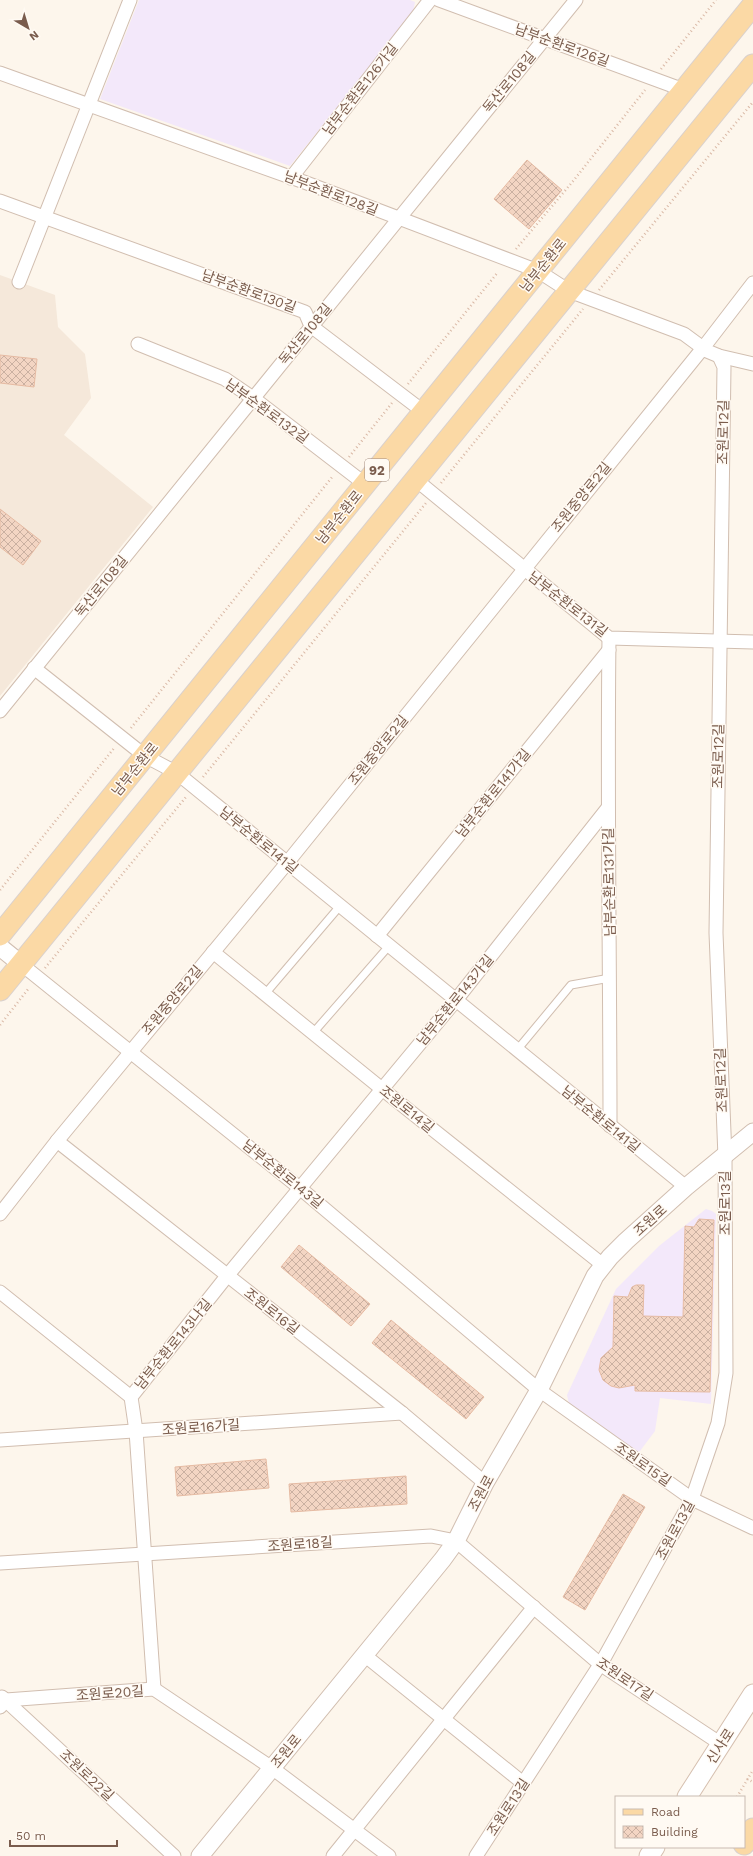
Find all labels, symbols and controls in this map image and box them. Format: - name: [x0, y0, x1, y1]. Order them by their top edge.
- north arrow: [8, 8, 48, 48]
- street label: 남부순환로126길: [513, 20, 611, 70]
- text: N: [27, 28, 41, 43]
- street label: 남부순환로126가길: [319, 40, 401, 138]
- street label: 독산로108길: [479, 48, 539, 116]
- street label: 남부순환로128길: [282, 168, 380, 218]
- street label: 남부순환로: [517, 235, 570, 295]
- street label: 남부순환로130길: [199, 266, 299, 316]
- street label: 독산로108길: [275, 300, 335, 368]
- street label: 남부순환로132길: [222, 375, 312, 447]
- street label: 조원로12길: [714, 399, 732, 465]
- road number: 92: [365, 459, 389, 481]
- street label: 조원중앙로2길: [548, 459, 614, 535]
- street label: 남부순환로: [313, 487, 366, 547]
- street label: 독산로108길: [71, 552, 131, 620]
- street label: 남부순환로131길: [525, 568, 611, 640]
- street label: 조원중앙로2길: [345, 712, 411, 788]
- street label: 조원로12길: [709, 723, 727, 789]
- street label: 남부순환로: [109, 739, 162, 799]
- street label: 남부순환로141가길: [452, 745, 534, 841]
- street label: 남부순환로141길: [216, 803, 302, 877]
- street label: 남부순환로131가길: [600, 827, 618, 937]
- street label: 남부순환로143가길: [413, 951, 497, 1049]
- street label: 조원중앙로2길: [138, 962, 206, 1038]
- street label: 조원로12길: [712, 1047, 730, 1113]
- street label: 조원로14길: [376, 1082, 438, 1136]
- street label: 남부순환로141길: [558, 1082, 644, 1156]
- street label: 남부순환로143길: [239, 1136, 327, 1212]
- street label: 조원로13길: [717, 1170, 733, 1236]
- street label: 조원로: [630, 1201, 670, 1239]
- street label: 조원로16길: [241, 1285, 303, 1337]
- street label: 남부순환로143나길: [131, 1295, 215, 1393]
- street label: 조원로16가길: [161, 1416, 241, 1438]
- street label: 조원로15길: [612, 1439, 674, 1489]
- street label: 조원로: [465, 1472, 497, 1514]
- street label: 조원로13길: [653, 1497, 697, 1563]
- street label: 조원로18길: [267, 1534, 333, 1554]
- street label: 조원로17길: [594, 1654, 656, 1704]
- street label: 조원로20길: [75, 1683, 145, 1703]
- street label: 신사로: [703, 1725, 737, 1767]
- street label: 조원로: [268, 1731, 304, 1771]
- street label: 조원로22길: [57, 1746, 117, 1804]
- street label: 조원로13길: [484, 1775, 532, 1839]
- legend: [615, 1796, 745, 1848]
- text: Road: [651, 1805, 680, 1819]
- scale bar: [10, 1822, 117, 1848]
- text: Building: [651, 1825, 698, 1839]
- text: 50 m: [16, 1829, 46, 1843]

